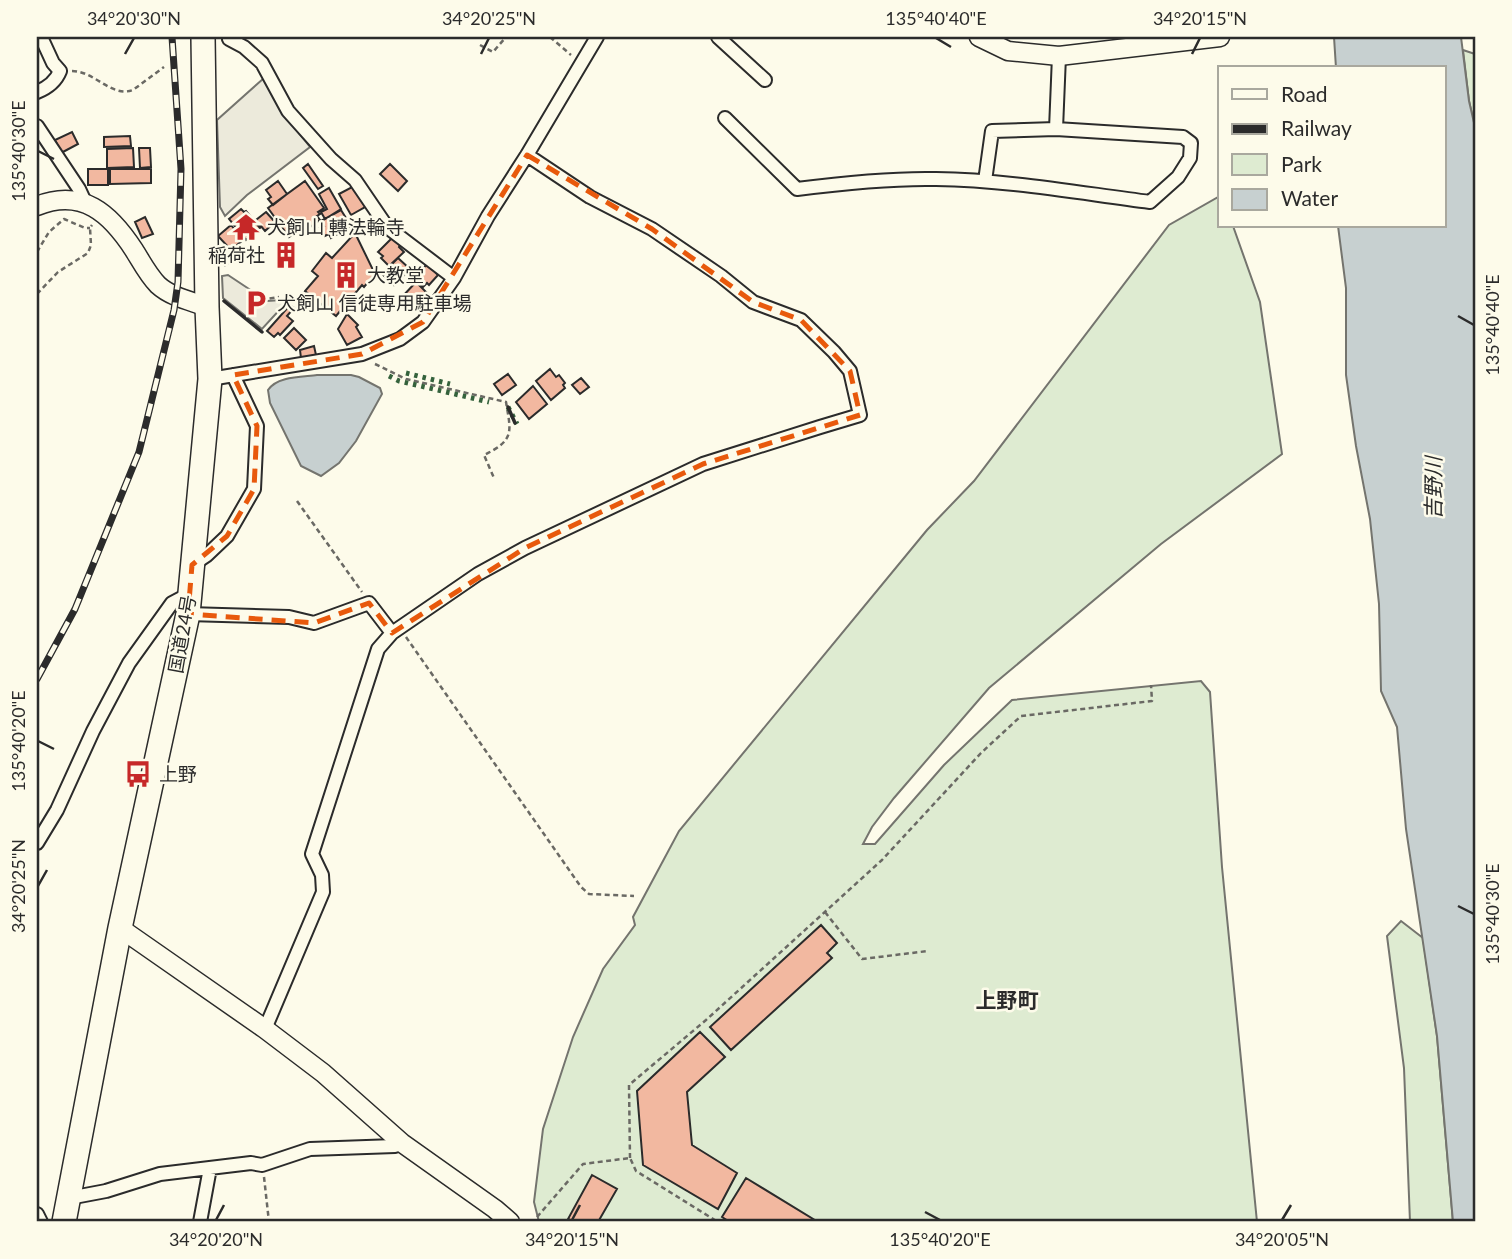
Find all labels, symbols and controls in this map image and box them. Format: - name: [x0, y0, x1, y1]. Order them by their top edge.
- text: 34°20'30"N: [87, 7, 181, 29]
- text: 34°20'25"N: [442, 7, 536, 29]
- text: 135°40'40"E: [885, 7, 987, 29]
- text: 34°20'15"N: [1153, 7, 1247, 29]
- legend: [1218, 66, 1446, 228]
- text: Road: [1281, 81, 1328, 106]
- text: 135°40'30"E: [7, 100, 29, 202]
- text: Railway: [1281, 115, 1352, 140]
- text: Park: [1281, 151, 1322, 176]
- text: Water: [1281, 185, 1338, 210]
- temple icon: 犬飼山 轉法輪寺: [231, 212, 261, 242]
- place label: 犬飼山 轉法輪寺: [267, 215, 405, 238]
- building icon: 稲荷社: [271, 240, 301, 270]
- place label: 稲荷社: [208, 243, 265, 266]
- building icon: 大教堂: [331, 260, 361, 290]
- place label: 大教堂: [367, 263, 424, 286]
- text: 135°40'40"E: [1481, 274, 1503, 376]
- parking icon: 犬飼山 信徒専用駐車場: [241, 288, 271, 318]
- place label: 犬飼山 信徒専用駐車場: [277, 291, 472, 314]
- water label: 吉野川: [1420, 455, 1445, 520]
- street label: 国道24号: [163, 593, 200, 675]
- text: 135°40'20"E: [7, 690, 29, 792]
- bus stop icon: 上野: [123, 759, 153, 789]
- place label: 上野: [159, 762, 197, 785]
- text: 34°20'25"N: [7, 839, 29, 933]
- text: 135°40'30"E: [1481, 863, 1503, 965]
- district label: 上野町: [976, 987, 1039, 1012]
- text: 34°20'20"N: [169, 1228, 263, 1250]
- text: 34°20'15"N: [525, 1228, 619, 1250]
- text: 135°40'20"E: [889, 1228, 991, 1250]
- text: 34°20'05"N: [1235, 1228, 1329, 1250]

